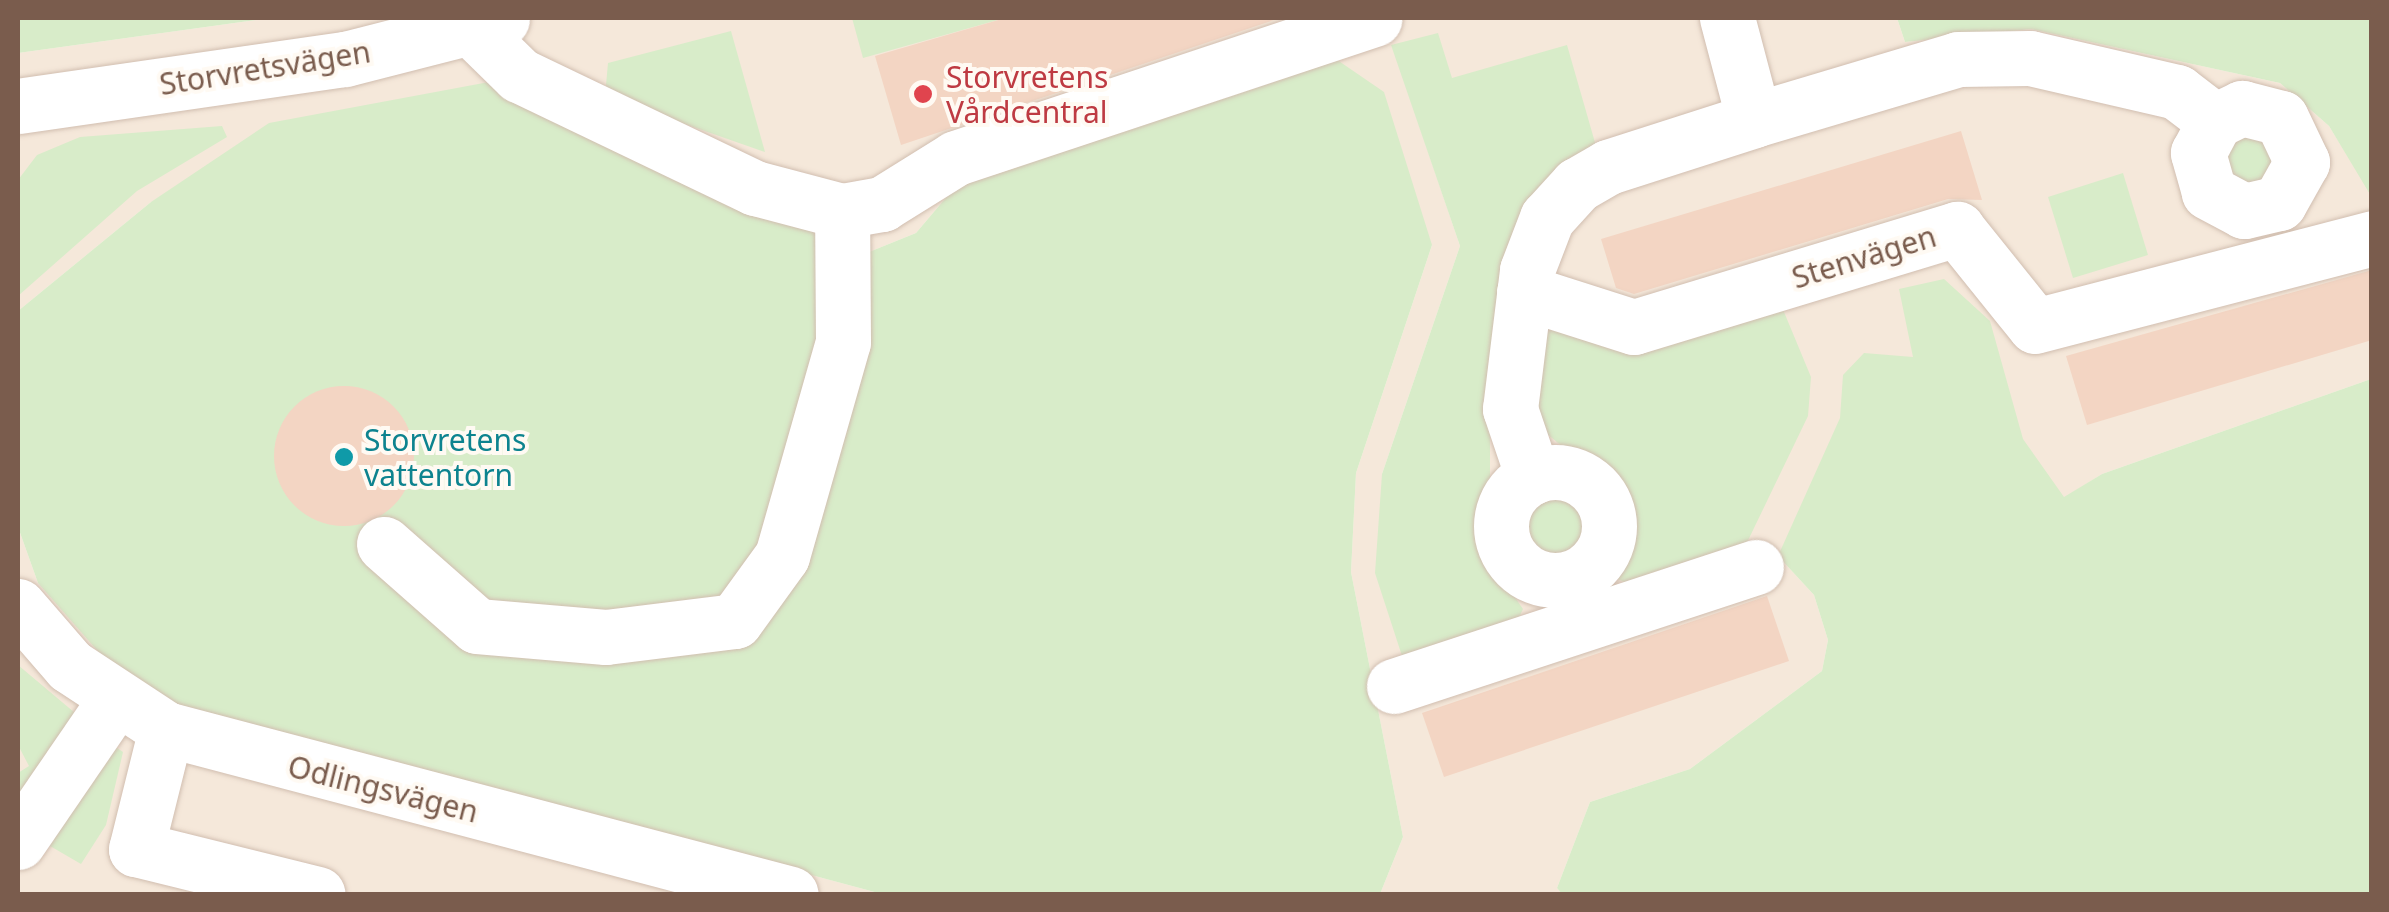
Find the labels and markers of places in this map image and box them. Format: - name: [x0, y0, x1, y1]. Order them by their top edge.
- place label: Storvretens Vårdcentral: [946, 59, 1108, 130]
- marker: Storvretens Vårdcentral: [910, 81, 936, 107]
- place label: Storvretens vattentorn: [364, 422, 526, 492]
- marker: Storvretens vattentorn: [333, 446, 355, 468]

